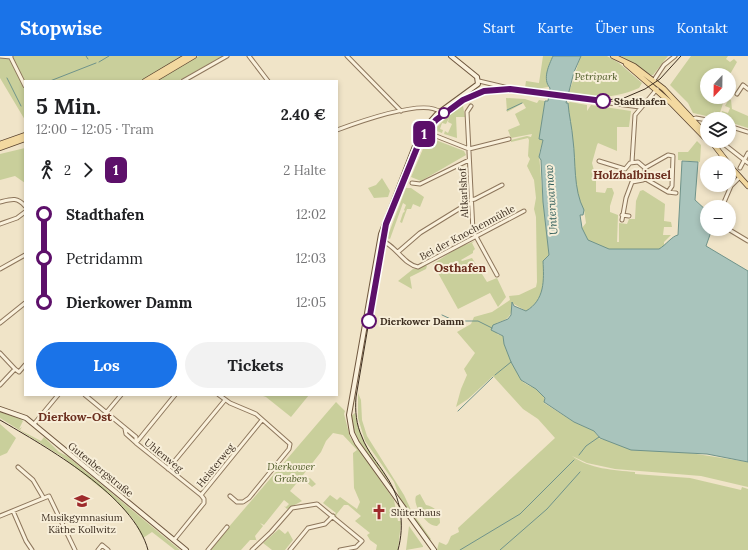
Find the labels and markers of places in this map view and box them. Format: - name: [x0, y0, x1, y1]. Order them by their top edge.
- marker: Stadthafen: [595, 93, 611, 109]
- place label: Stadthafen: [614, 95, 667, 108]
- unlabelled marker: [438, 107, 450, 119]
- marker: Dierkower Damm: [361, 313, 377, 329]
- place label: Dierkower Damm: [380, 315, 465, 328]
- school or university icon: Musikgymnasium Käthe Kollwitz: [73, 492, 91, 510]
- church icon: Slüterhaus: [370, 503, 388, 521]
- place label: Slüterhaus: [391, 506, 441, 519]
- place label: Musikgymnasium Käthe Kollwitz: [41, 511, 123, 536]

